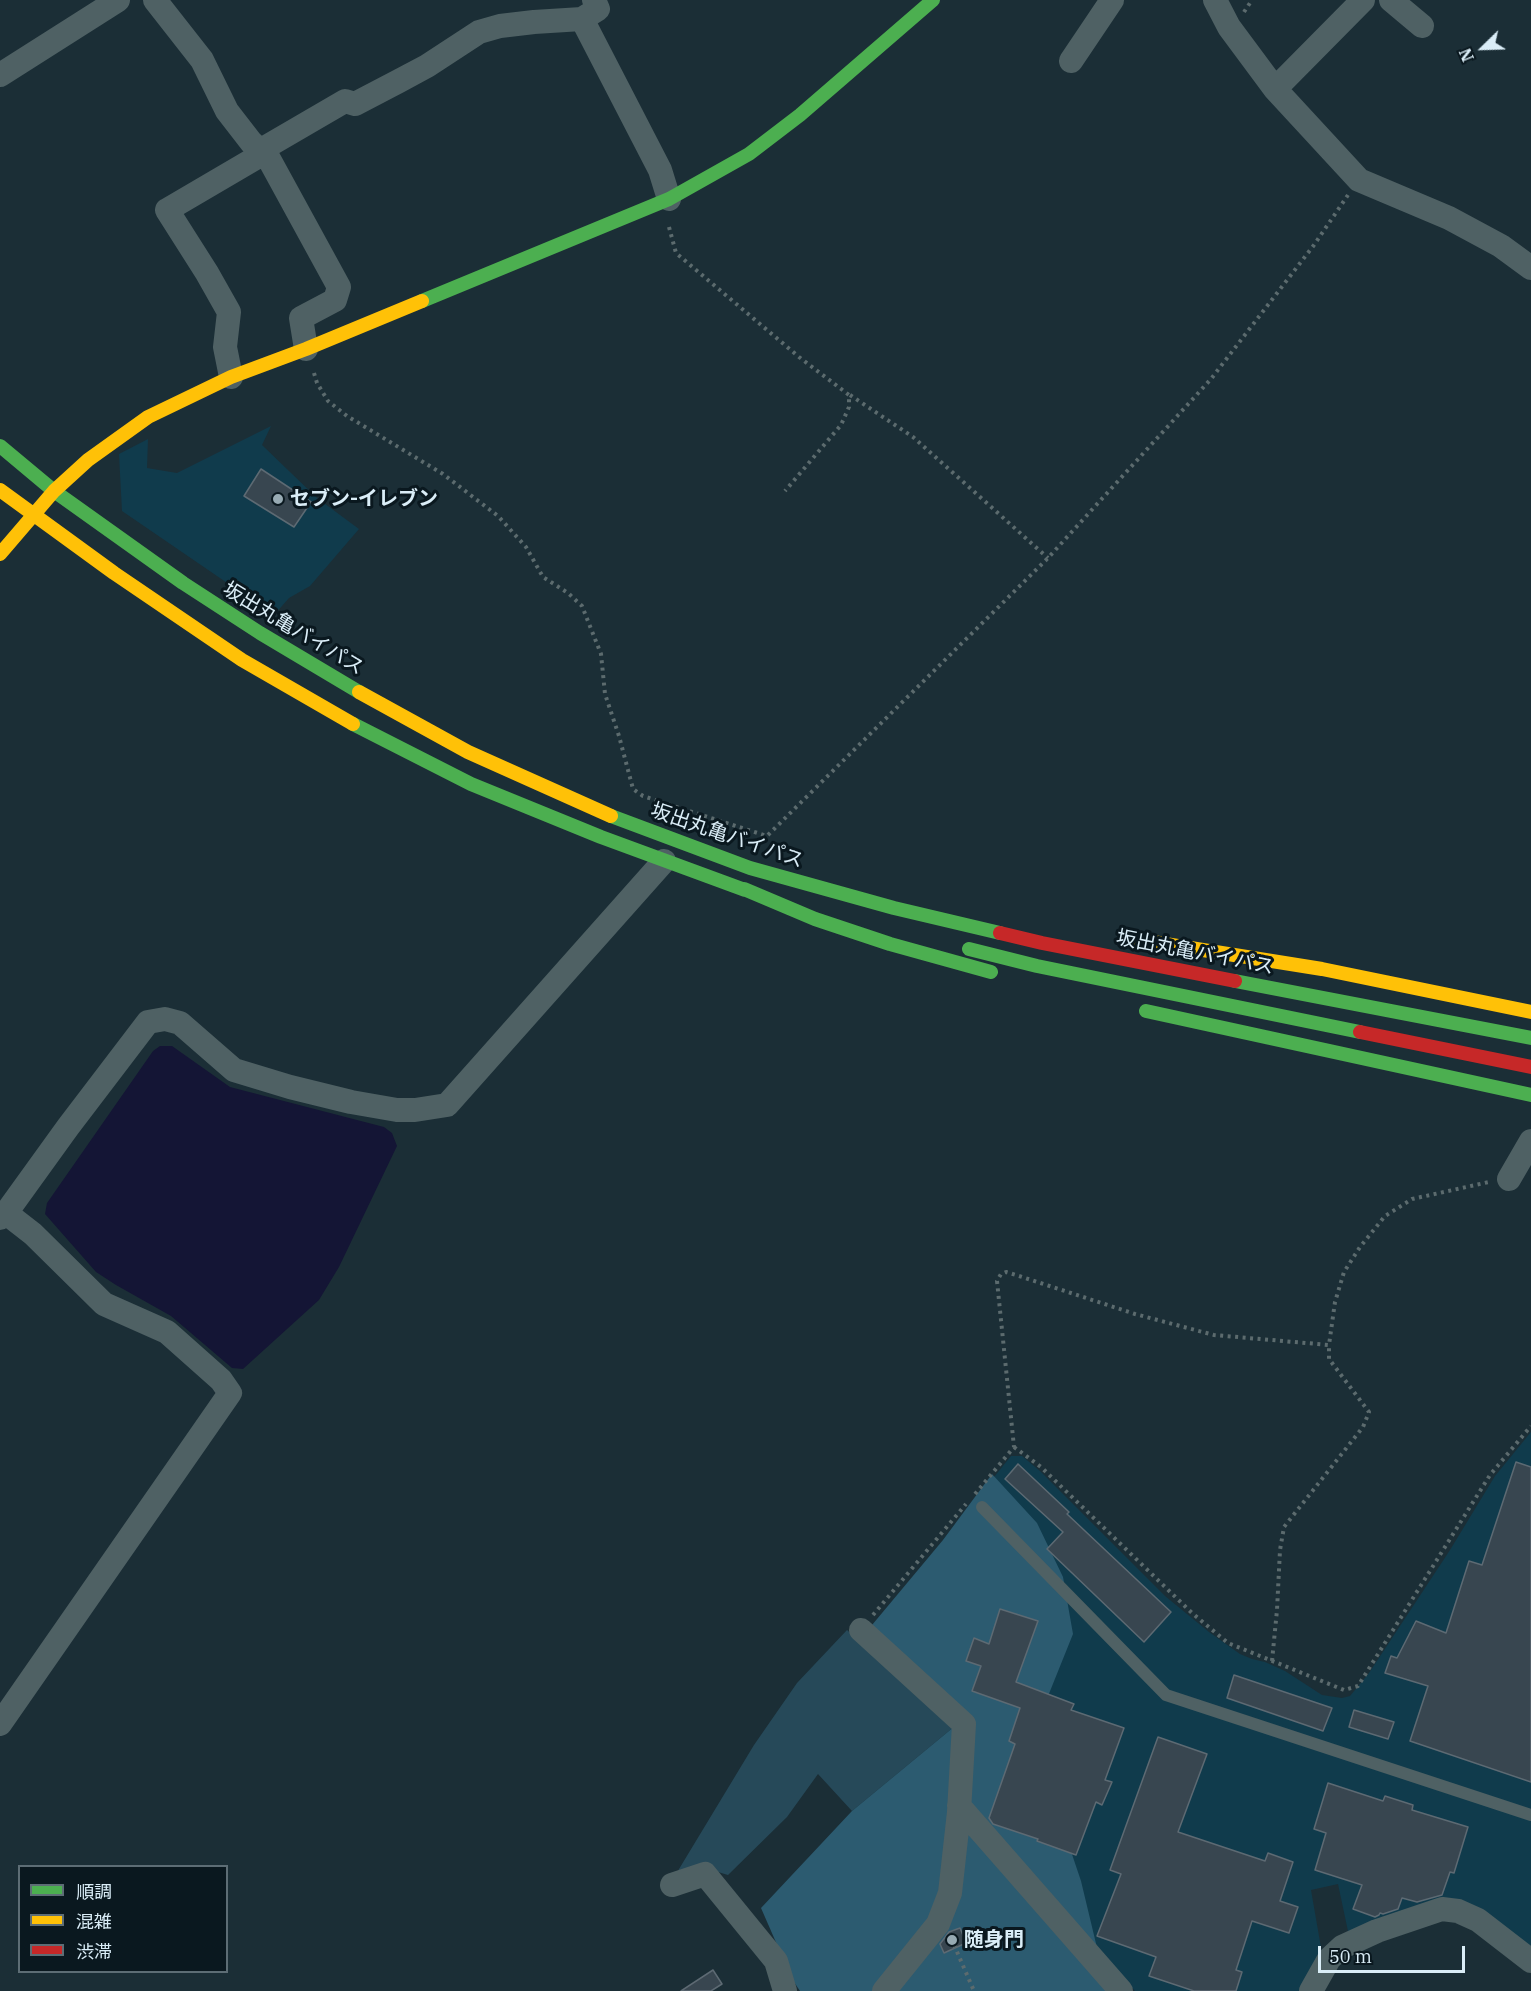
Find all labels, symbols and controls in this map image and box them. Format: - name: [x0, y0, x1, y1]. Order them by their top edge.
- north arrow: [1453, 18, 1513, 78]
- text: N: [1455, 45, 1478, 65]
- place label: セブン-イレブン: [290, 487, 438, 511]
- marker: セブン-イレブン: [271, 492, 285, 506]
- street label: 坂出丸亀バイパス: [218, 578, 368, 680]
- street label: 坂出丸亀バイパス: [647, 799, 807, 873]
- street label: 坂出丸亀バイパス: [1114, 926, 1276, 980]
- legend: [18, 1865, 228, 1973]
- text: 順調: [76, 1880, 112, 1903]
- text: 混雑: [76, 1910, 112, 1933]
- place label: 随身門: [964, 1928, 1024, 1952]
- marker: 随身門: [945, 1933, 959, 1947]
- scale bar: [1321, 1934, 1468, 1972]
- text: 渋滞: [76, 1940, 112, 1963]
- text: 50 m: [1329, 1945, 1372, 1968]

